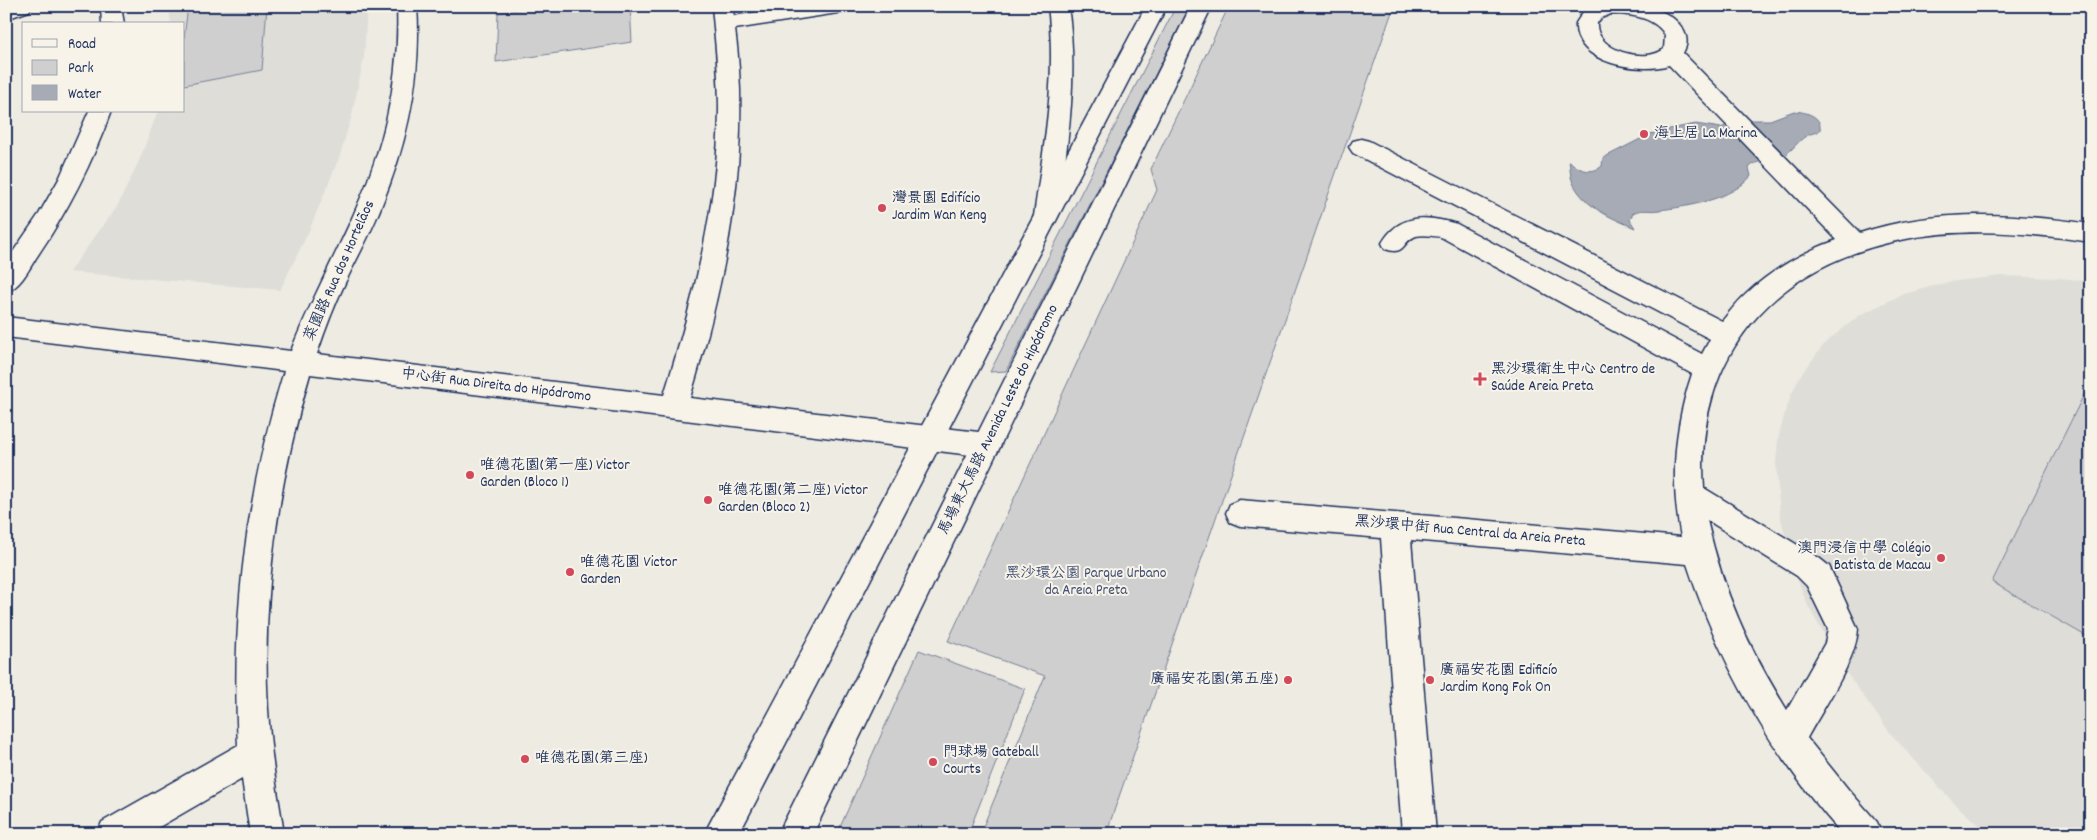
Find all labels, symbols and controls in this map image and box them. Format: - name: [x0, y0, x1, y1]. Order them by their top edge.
- legend: [22, 22, 185, 112]
- text: Road: [68, 34, 96, 56]
- text: Park: [68, 58, 94, 80]
- text: Water: [68, 84, 102, 106]
- place label: 海上居 La Marina: [1654, 123, 1758, 145]
- marker: 海上居 La Marina: [1638, 128, 1650, 140]
- place label: 灣景園 Edifício Jardim Wan Keng: [892, 188, 987, 227]
- street label: 菜園路 Rua dos Hortelãos: [299, 197, 381, 345]
- marker: 灣景園 Edifício Jardim Wan Keng: [876, 202, 888, 214]
- street label: 馬場東大馬路 Avenida Leste do Hipódromo: [934, 301, 1065, 539]
- place label: 黑沙環衛生中心 Centro de Saúde Areia Preta: [1491, 359, 1656, 398]
- street label: 中心街 Rua Direita do Hipódromo: [400, 363, 593, 409]
- marker: 黑沙環衛生中心 Centro de Saúde Areia Preta: [1473, 372, 1487, 386]
- place label: 唯德花園(第一座) Victor Garden (Bloco 1): [480, 455, 630, 494]
- marker: 唯德花園(第一座) Victor Garden (Bloco 1): [464, 469, 476, 481]
- place label: 唯德花園(第二座) Victor Garden (Bloco 2): [718, 480, 868, 519]
- marker: 唯德花園(第二座) Victor Garden (Bloco 2): [702, 494, 714, 506]
- street label: 黑沙環中街 Rua Central da Areia Preta: [1354, 511, 1587, 553]
- place label: 澳門浸信中學 Colégio Batista de Macau: [1797, 538, 1931, 577]
- place label: 唯德花園 Victor Garden: [580, 552, 678, 591]
- marker: 澳門浸信中學 Colégio Batista de Macau: [1935, 552, 1947, 564]
- park label: 黑沙環公園 Parque Urbano da Areia Preta: [1006, 563, 1167, 602]
- marker: 唯德花園 Victor Garden: [564, 566, 576, 578]
- place label: 廣福安花園 Edificío Jardim Kong Fok On: [1440, 660, 1558, 699]
- place label: 廣福安花園(第五座): [1150, 669, 1278, 691]
- marker: 廣福安花園(第五座): [1282, 674, 1294, 686]
- marker: 廣福安花園 Edificío Jardim Kong Fok On: [1424, 674, 1436, 686]
- place label: 門球場 Gateball Courts: [943, 742, 1039, 781]
- place label: 唯德花園(第三座): [535, 748, 648, 770]
- marker: 唯德花園(第三座): [519, 753, 531, 765]
- marker: 門球場 Gateball Courts: [927, 756, 939, 768]

